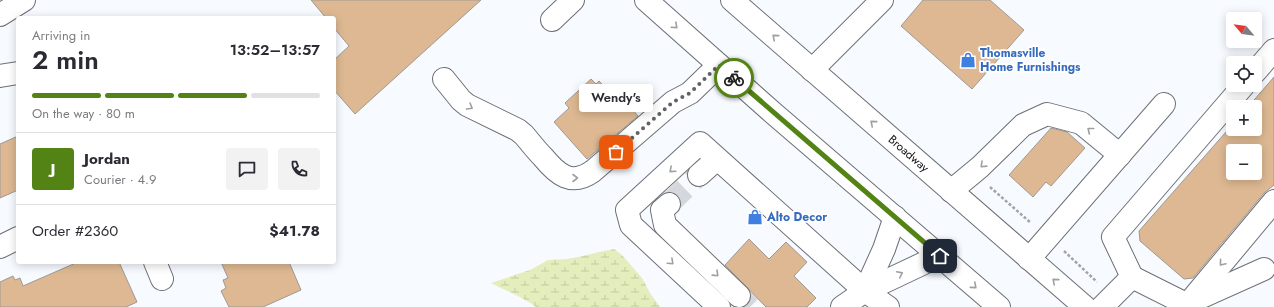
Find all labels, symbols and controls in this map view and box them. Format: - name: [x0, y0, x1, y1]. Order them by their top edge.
- north arrow: [1226, 12, 1262, 48]
- map controls: [1226, 12, 1262, 180]
- one-way arrow: [671, 21, 678, 28]
- text: Arriving in: [32, 26, 90, 45]
- one-way arrow: [772, 35, 780, 42]
- text: 13:52–13:57: [230, 39, 320, 61]
- text: 2 min: [32, 41, 99, 79]
- place label: Thomasville Home Furnishings: [980, 44, 1081, 76]
- shop icon: Thomasville Home Furnishings: [959, 51, 977, 69]
- button: locate: [1226, 56, 1262, 92]
- courier: [714, 58, 754, 98]
- icon: bike: [723, 67, 745, 89]
- callout: Wendy's: [579, 84, 653, 112]
- text: Wendy's: [591, 88, 641, 107]
- button: +: [1226, 100, 1262, 136]
- one-way arrow: [466, 102, 474, 109]
- text: On the way · 80 m: [32, 104, 135, 123]
- one-way arrow: [870, 120, 878, 127]
- one-way arrow: [1087, 127, 1095, 134]
- street label: Broadway: [884, 131, 934, 177]
- pin: [599, 135, 633, 169]
- icon: bag: [605, 141, 627, 163]
- button: −: [1226, 144, 1262, 180]
- text: Jordan: [84, 148, 130, 170]
- button: chat: [226, 148, 268, 190]
- button: phone: [278, 148, 320, 190]
- text: J: [51, 158, 55, 180]
- one-way arrow: [980, 160, 988, 168]
- one-way arrow: [669, 165, 676, 172]
- text: Courier · 4.9: [84, 170, 157, 189]
- one-way arrow: [572, 174, 578, 182]
- shop icon: Alto Decor: [746, 208, 764, 226]
- place label: Alto Decor: [766, 208, 827, 226]
- text: Order #2360: [32, 220, 118, 242]
- text: $41.78: [269, 220, 320, 242]
- pin: [923, 239, 957, 273]
- icon: home: [929, 245, 951, 267]
- one-way arrow: [666, 258, 674, 265]
- one-way arrow: [1219, 259, 1226, 266]
- one-way arrow: [711, 269, 719, 277]
- one-way arrow: [896, 271, 903, 279]
- one-way arrow: [1053, 279, 1060, 286]
- one-way arrow: [969, 281, 977, 289]

